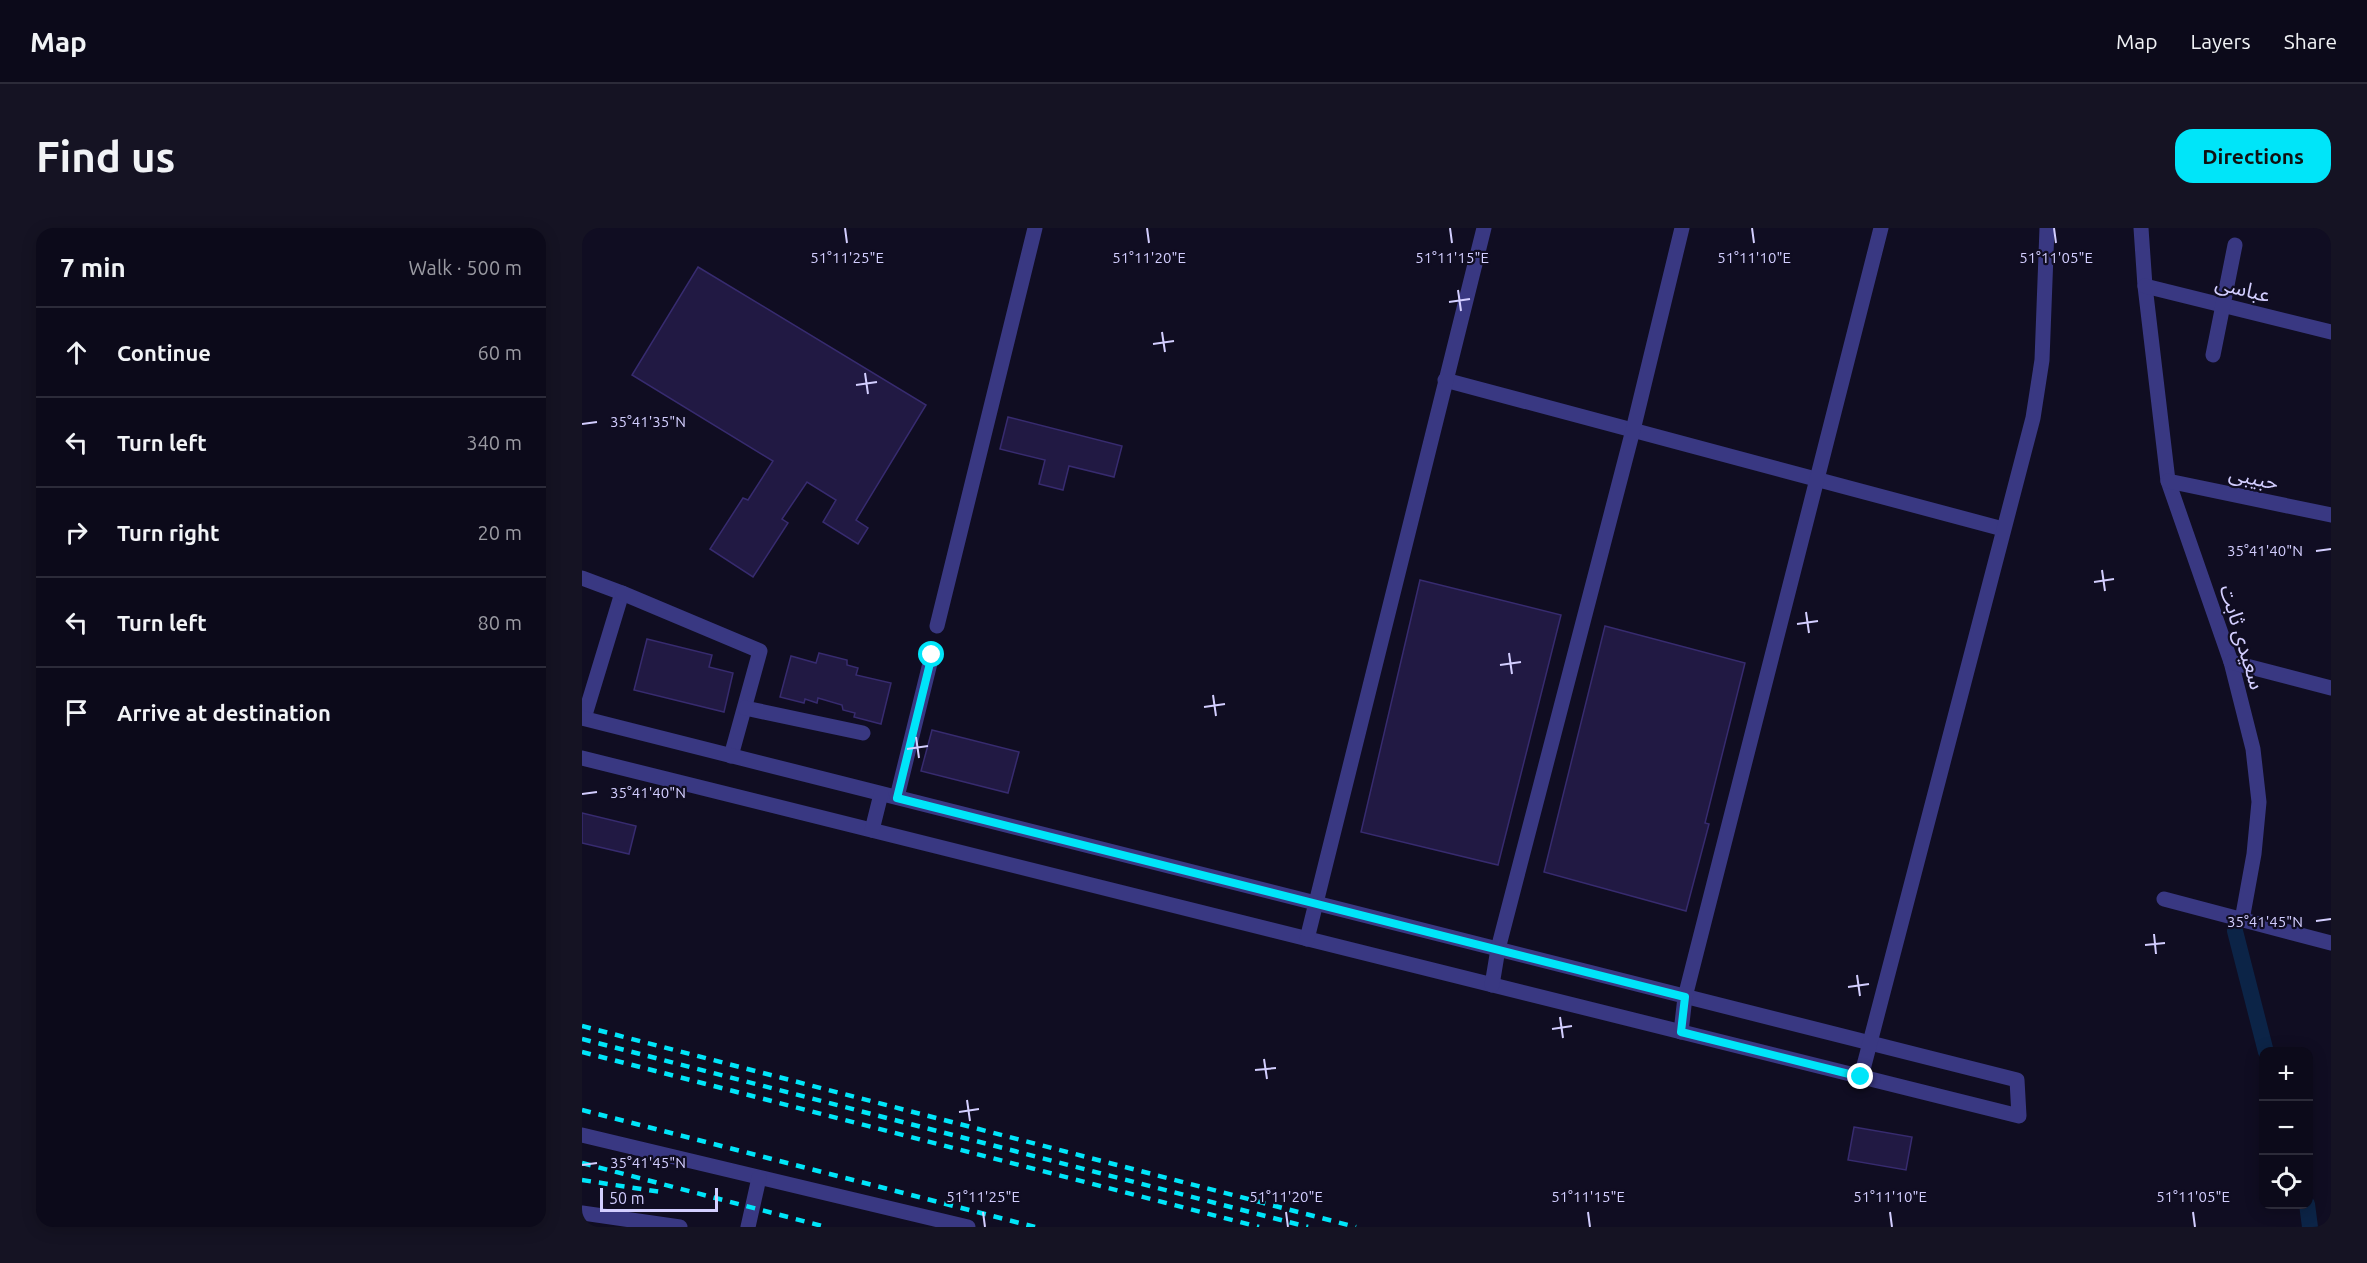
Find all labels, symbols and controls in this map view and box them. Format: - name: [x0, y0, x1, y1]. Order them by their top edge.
- text: Map: [30, 26, 87, 57]
- text: Map: [2116, 29, 2157, 53]
- text: Layers: [2190, 29, 2251, 53]
- text: Share: [2284, 29, 2337, 53]
- button: Directions: [2175, 129, 2331, 183]
- text: Find us: [36, 133, 175, 180]
- text: 51°11'25"E: [810, 249, 884, 266]
- text: 51°11'20"E: [1112, 249, 1186, 266]
- text: 51°11'15"E: [1415, 249, 1489, 266]
- text: 51°11'10"E: [1717, 249, 1791, 266]
- text: 51°11'05"E: [2019, 249, 2093, 266]
- text: 7 min: [60, 253, 126, 282]
- text: Walk · 500 m: [409, 256, 522, 279]
- street label: عباسی: [2213, 270, 2273, 307]
- icon: ahead: [60, 336, 93, 369]
- text: Continue: [117, 340, 211, 365]
- text: 60 m: [478, 341, 522, 364]
- text: 35°41'35"N: [610, 413, 686, 430]
- icon: left: [60, 426, 93, 459]
- text: Turn left: [117, 430, 207, 455]
- text: 340 m: [466, 431, 522, 454]
- street label: حبیبی: [2227, 460, 2281, 495]
- icon: right: [60, 516, 93, 549]
- text: Turn right: [117, 520, 219, 545]
- text: 20 m: [478, 521, 522, 544]
- text: 35°41'40"N: [2227, 542, 2303, 559]
- street label: سعیدی ثابت: [2215, 582, 2270, 693]
- icon: left: [60, 606, 93, 639]
- text: Turn left: [117, 610, 207, 635]
- text: 80 m: [478, 611, 522, 634]
- route start: [918, 641, 944, 667]
- icon: arrive: [60, 696, 93, 729]
- text: Arrive at destination: [117, 700, 331, 725]
- text: 35°41'40"N: [610, 784, 686, 801]
- text: 35°41'45"N: [2227, 913, 2303, 930]
- map controls: [2259, 1047, 2313, 1209]
- button: +: [2259, 1047, 2313, 1101]
- route end: [1847, 1063, 1873, 1089]
- button: −: [2259, 1101, 2313, 1155]
- text: 35°41'45"N: [610, 1154, 686, 1171]
- button: locate: [2259, 1155, 2313, 1209]
- scale bar: [600, 1185, 718, 1212]
- text: 51°11'25"E: [946, 1188, 1020, 1205]
- text: 51°11'20"E: [1249, 1188, 1323, 1205]
- text: 51°11'15"E: [1551, 1188, 1625, 1205]
- text: 51°11'10"E: [1853, 1188, 1927, 1205]
- text: 51°11'05"E: [2156, 1188, 2230, 1205]
- text: 50 m: [609, 1189, 645, 1207]

